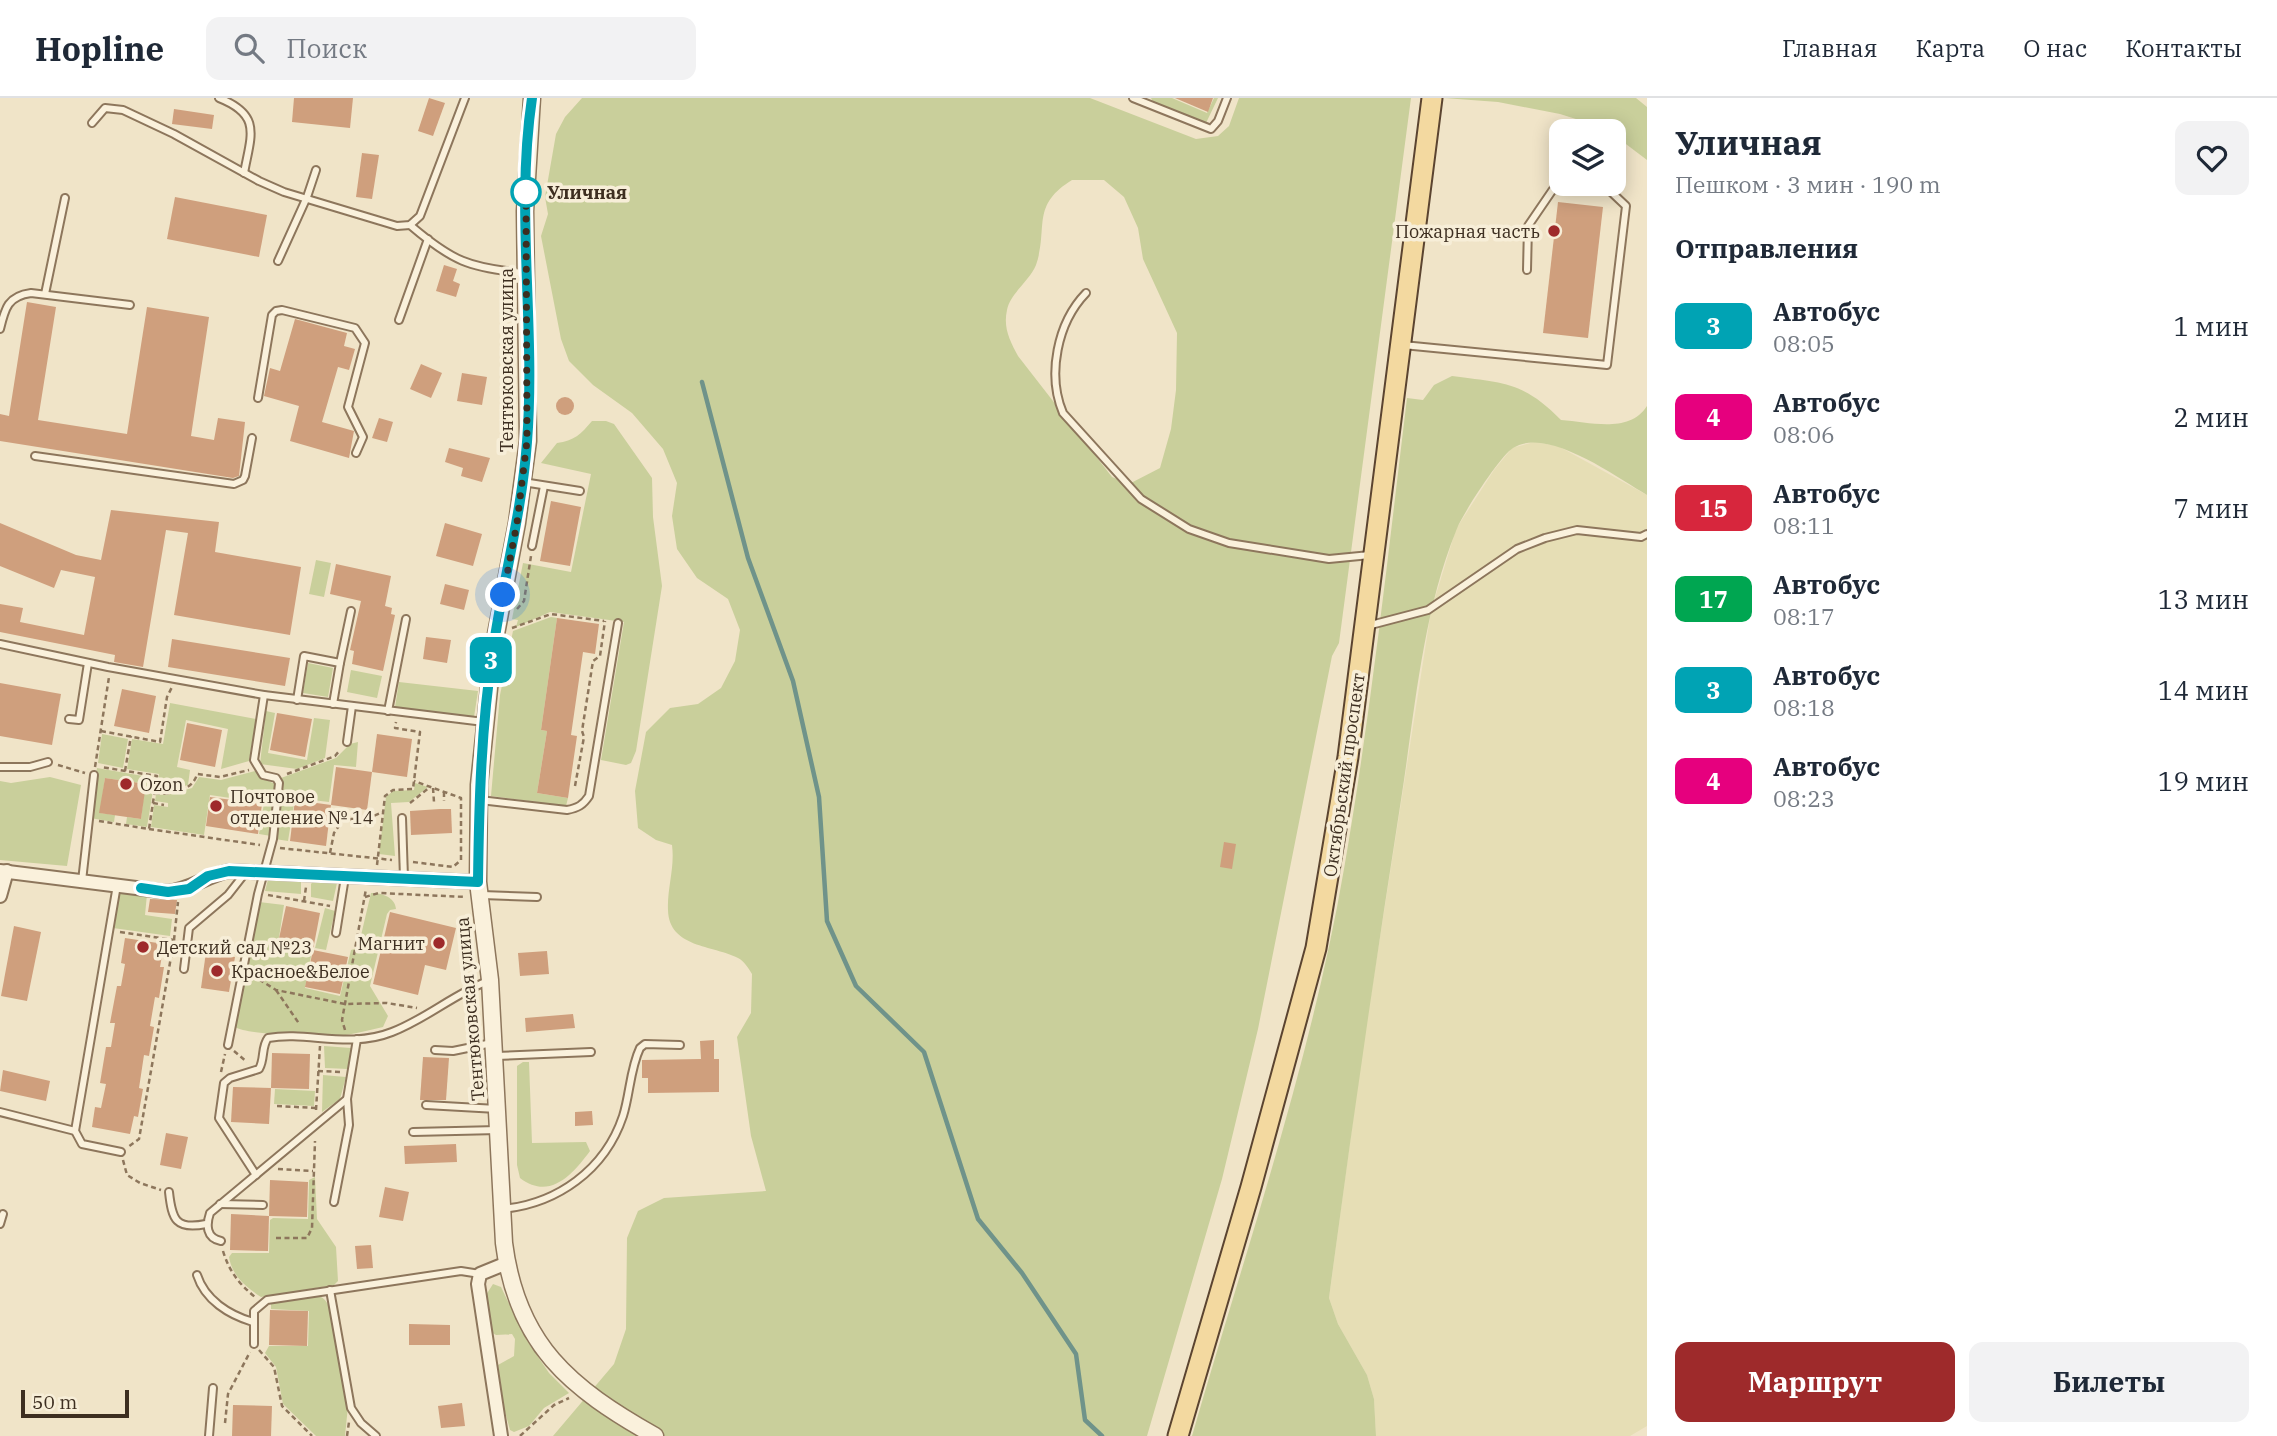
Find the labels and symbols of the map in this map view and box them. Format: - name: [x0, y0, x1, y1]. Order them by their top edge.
- marker: Уличная: [511, 177, 541, 207]
- place label: Уличная: [547, 181, 627, 204]
- place label: Пожарная часть: [1395, 220, 1540, 243]
- marker: Пожарная часть: [1546, 223, 1562, 239]
- street label: Тентюковская улица: [495, 268, 518, 452]
- your location: [485, 577, 520, 612]
- line badge: 3: [468, 637, 514, 683]
- street label: Октябрьский проспект: [1318, 671, 1370, 879]
- place label: Ozon: [140, 773, 184, 796]
- marker: Ozon: [118, 776, 134, 792]
- place label: Почтовое отделение № 14: [230, 785, 374, 829]
- marker: Почтовое отделение № 14: [208, 798, 224, 814]
- street label: Тентюковская улица: [450, 916, 489, 1102]
- place label: Магнит: [358, 932, 425, 955]
- marker: Магнит: [431, 935, 447, 951]
- place label: Детский сад №23: [157, 936, 312, 959]
- marker: Детский сад №23: [135, 939, 151, 955]
- place label: Красное&Белое: [231, 960, 370, 983]
- marker: Красное&Белое: [209, 963, 225, 979]
- scale bar: [21, 1387, 130, 1419]

